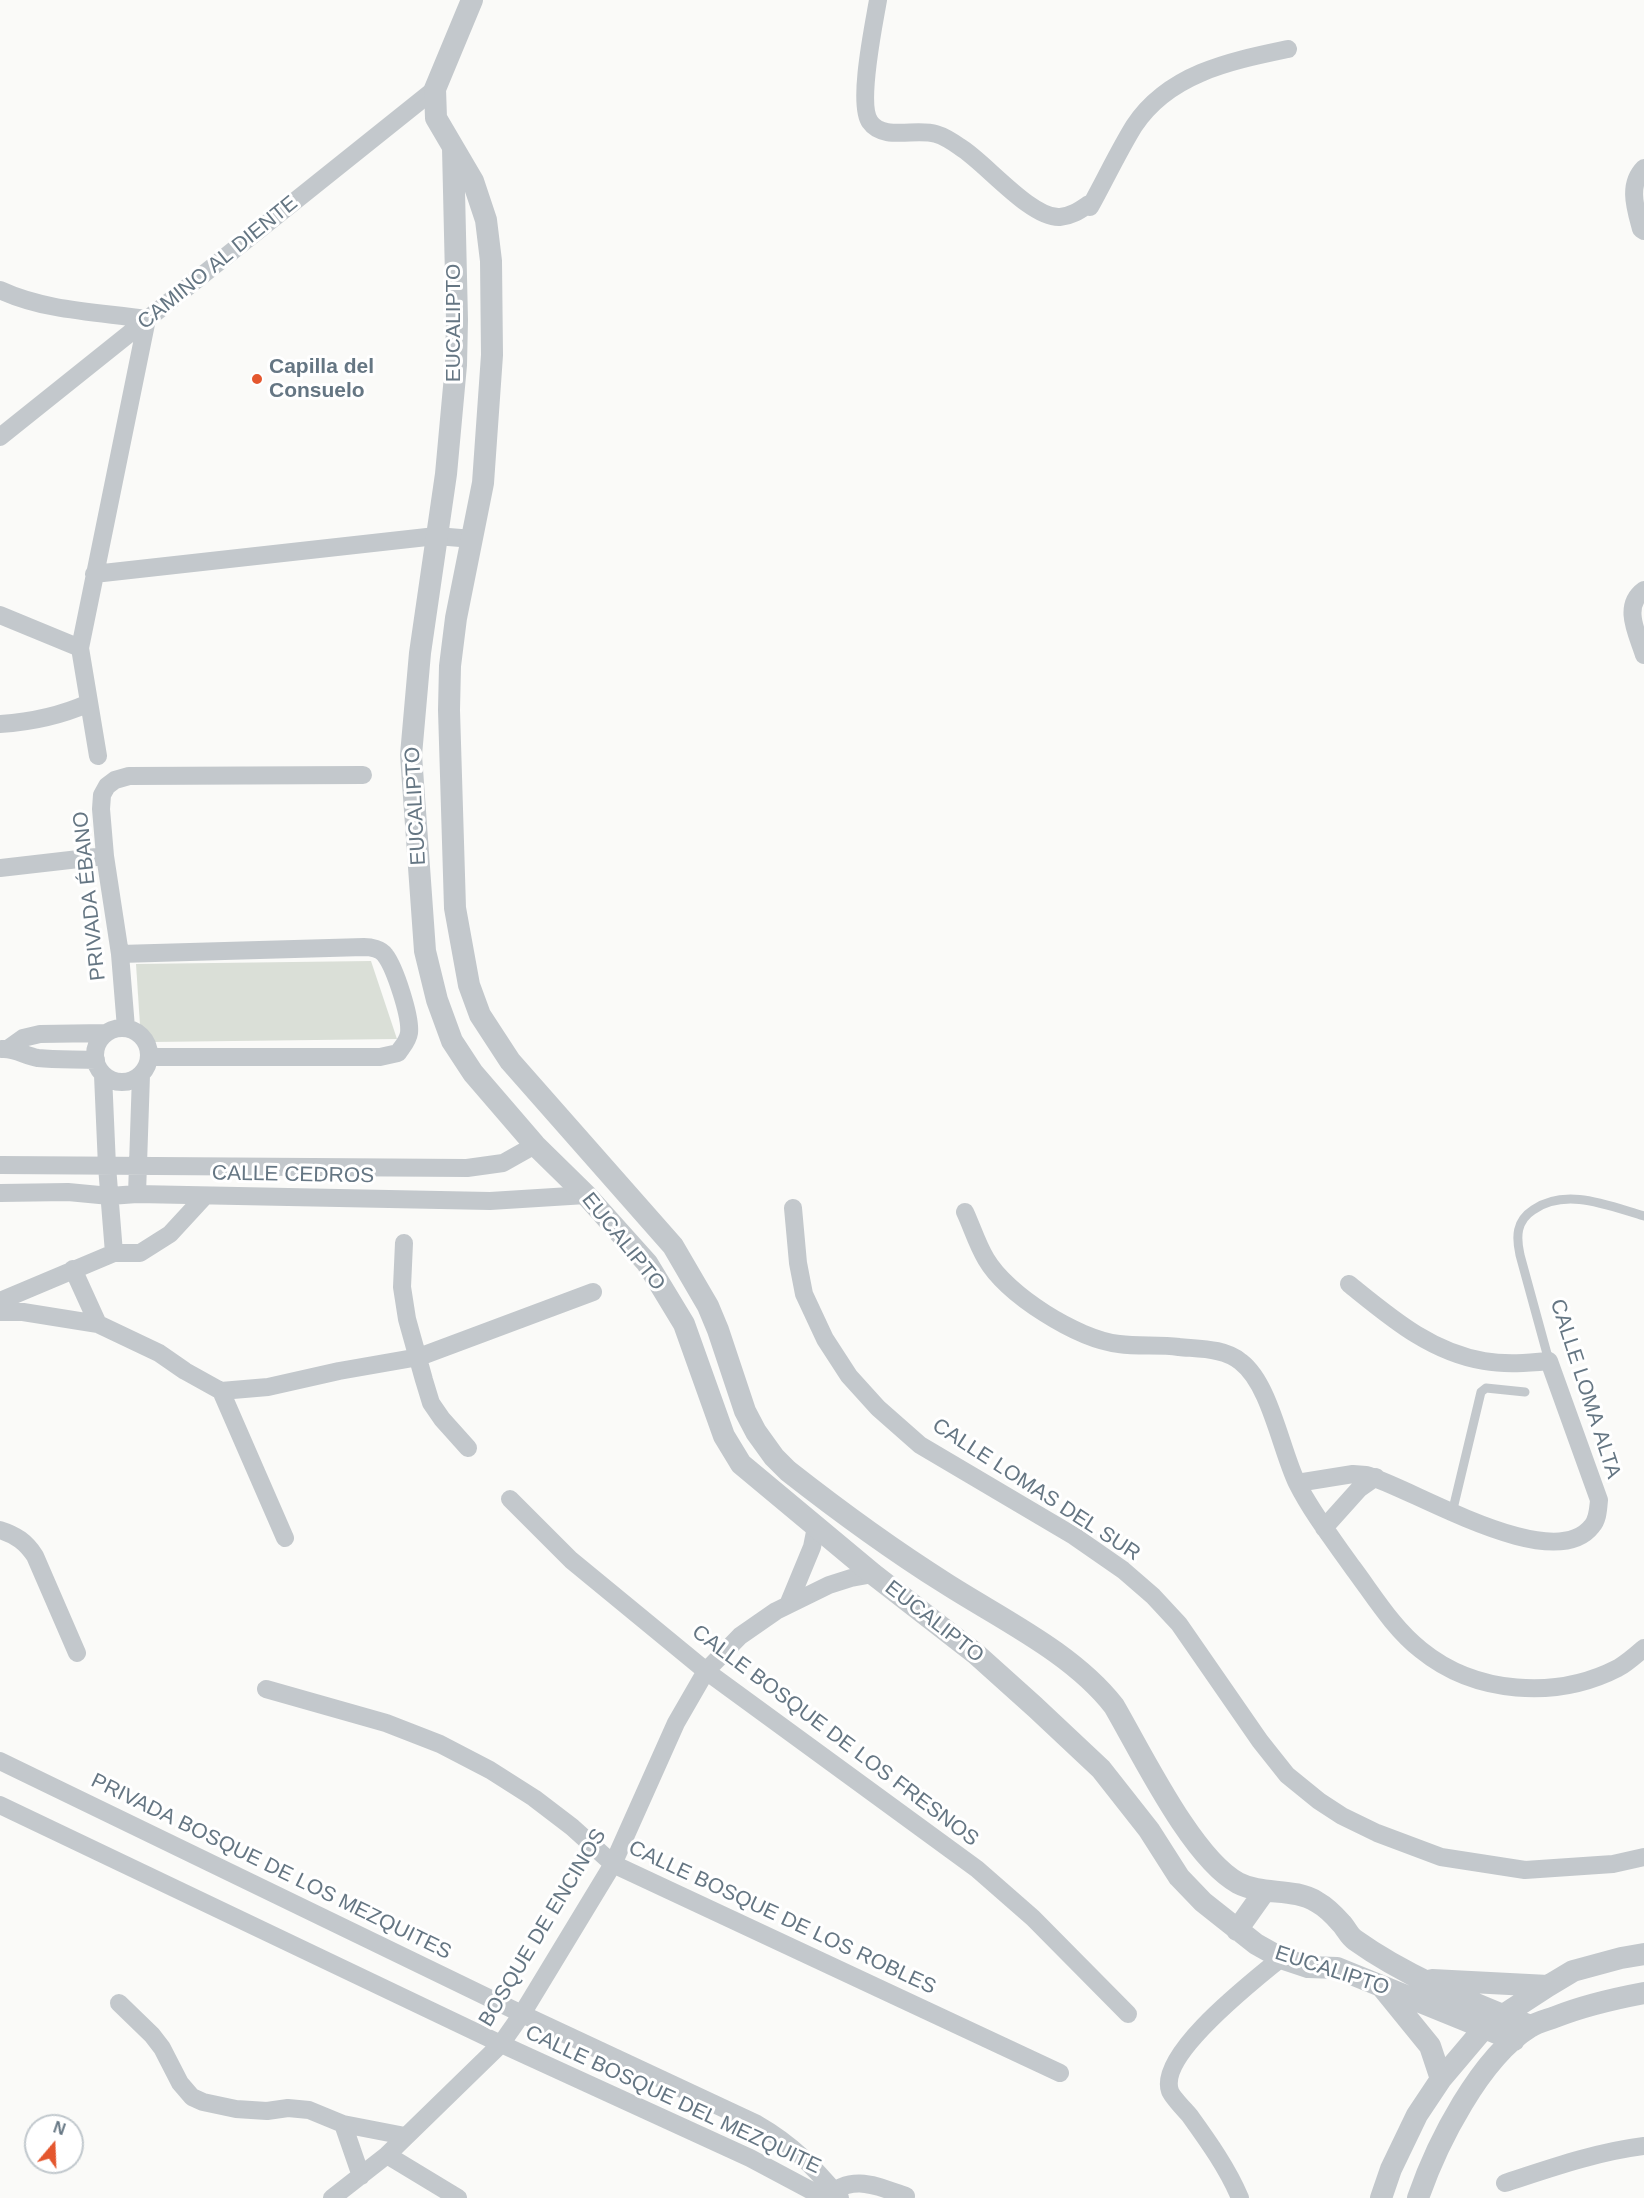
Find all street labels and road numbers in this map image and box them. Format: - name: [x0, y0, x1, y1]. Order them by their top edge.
- street label: CAMINO AL DIENTE: [133, 191, 303, 335]
- street label: EUCALIPTO: [441, 264, 467, 382]
- street label: EUCALIPTO: [400, 746, 432, 866]
- street label: PRIVADA ÉBANO: [69, 810, 111, 982]
- street label: CALLE CEDROS: [212, 1161, 374, 1189]
- street label: EUCALIPTO: [576, 1188, 670, 1296]
- street label: CALLE LOMA ALTA: [1544, 1296, 1626, 1482]
- street label: CALLE LOMAS DEL SUR: [927, 1413, 1145, 1567]
- street label: EUCALIPTO: [879, 1576, 989, 1668]
- street label: CALLE BOSQUE DE LOS FRESNOS: [687, 1620, 983, 1852]
- street label: PRIVADA BOSQUE DE LOS MEZQUITES: [87, 1769, 455, 1965]
- street label: BOSQUE DE ENCINOS: [474, 1824, 612, 2032]
- street label: CALLE BOSQUE DE LOS ROBLES: [624, 1836, 940, 2000]
- street label: EUCALIPTO: [1272, 1941, 1392, 2001]
- street label: CALLE BOSQUE DEL MEZQUITE: [521, 2020, 825, 2180]

